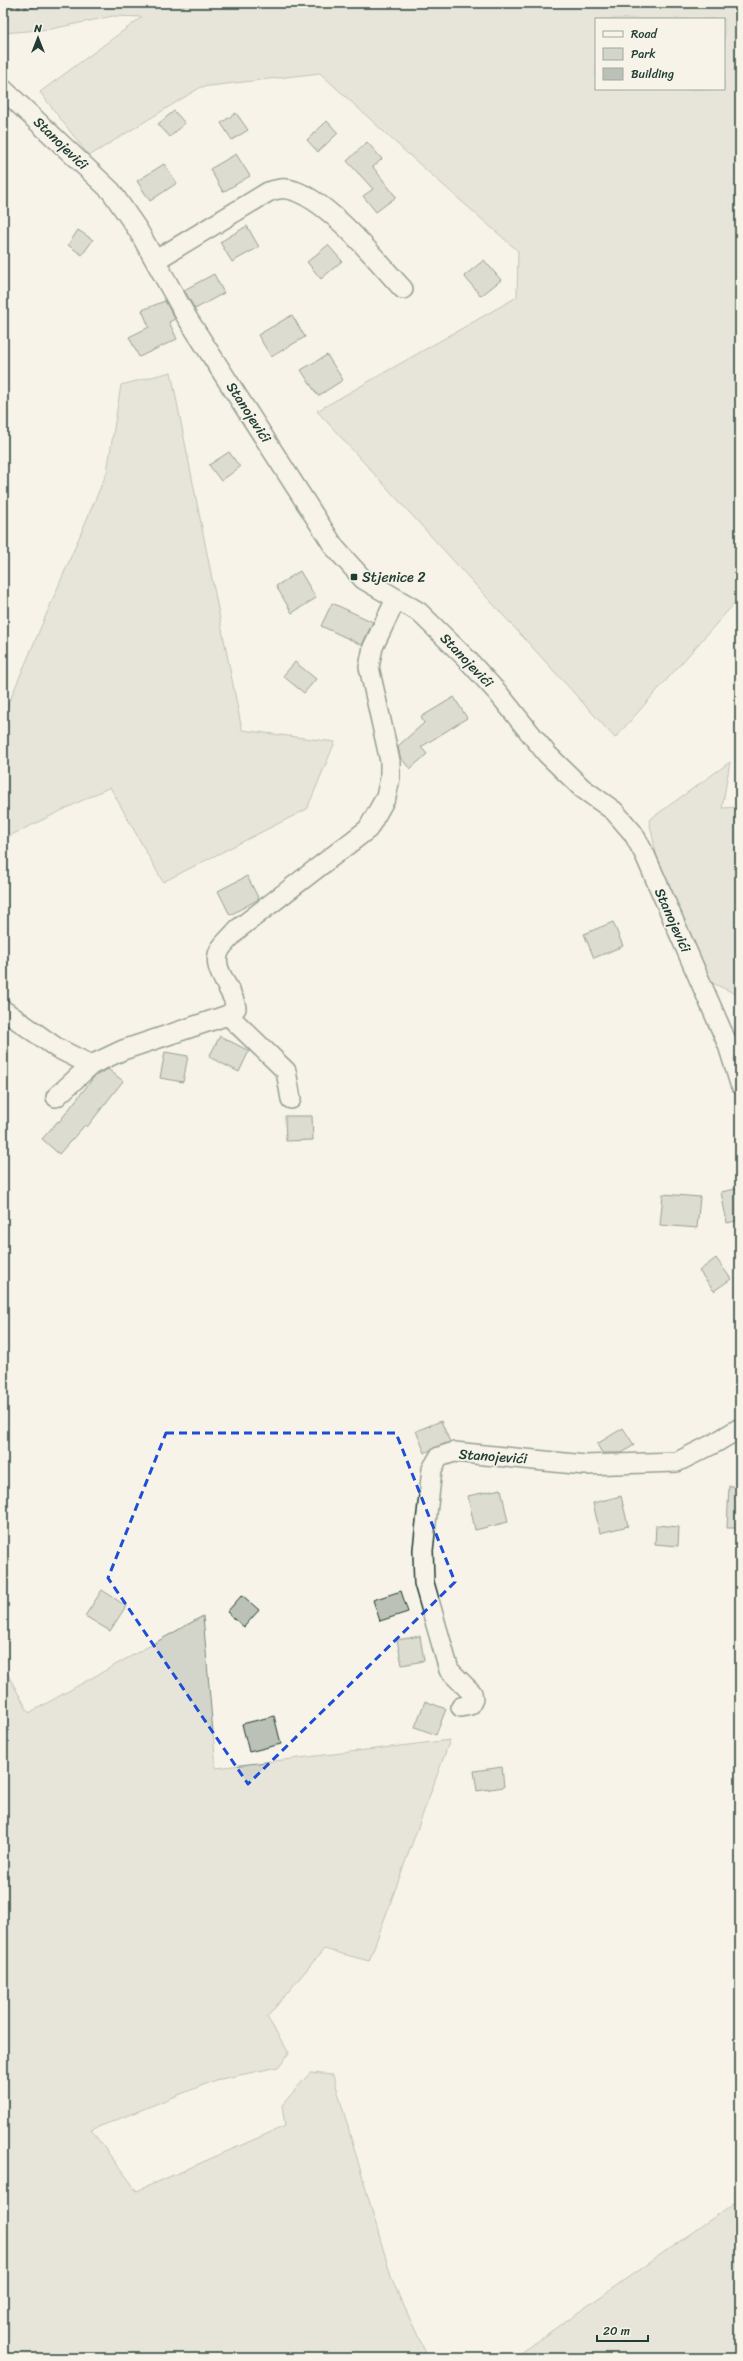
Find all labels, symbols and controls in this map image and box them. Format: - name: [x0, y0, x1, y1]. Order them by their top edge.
- north arrow: [18, 18, 58, 58]
- legend: [595, 18, 725, 90]
- text: N: [33, 19, 42, 38]
- text: Road: [631, 23, 658, 45]
- text: Park: [631, 43, 656, 65]
- text: Building: [631, 63, 674, 85]
- street label: Stanojevići: [27, 111, 95, 177]
- street label: Stanojevići: [219, 377, 278, 449]
- place label: Stjenice 2: [362, 565, 426, 590]
- marker: Stjenice 2: [349, 572, 359, 582]
- street label: Stanojevići: [434, 627, 500, 695]
- street label: Stanojevići: [647, 884, 698, 958]
- street label: Stanojevići: [458, 1442, 529, 1471]
- scale bar: [597, 2317, 648, 2343]
- text: 20 m: [603, 2320, 630, 2342]

